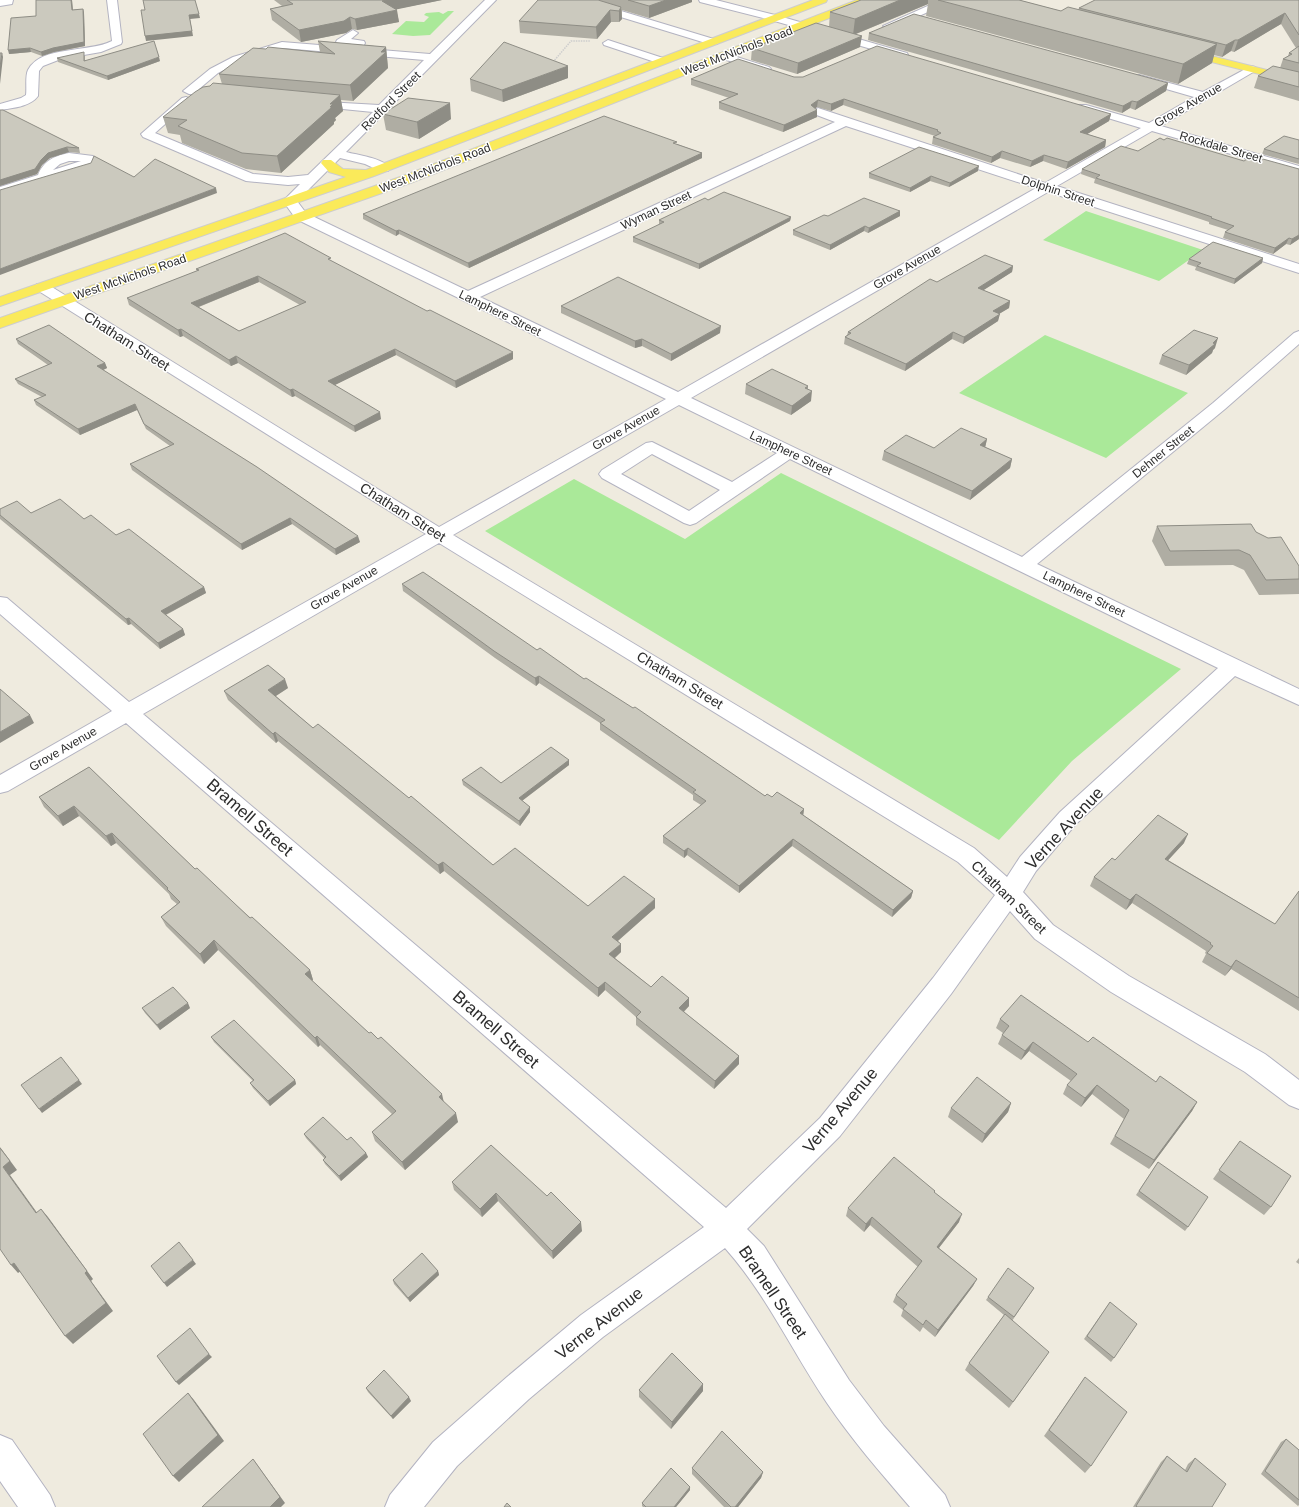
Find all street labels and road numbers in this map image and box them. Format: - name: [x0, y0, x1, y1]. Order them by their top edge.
- street label: West McNichols Road: [679, 23, 795, 79]
- street label: Redford Street: [358, 68, 424, 134]
- street label: Grove Avenue: [1152, 80, 1225, 130]
- street label: Rockdale Street: [1178, 129, 1265, 166]
- street label: West McNichols Road: [377, 140, 493, 196]
- street label: Dolphin Street: [1020, 173, 1097, 210]
- street label: Wyman Street: [619, 187, 694, 232]
- street label: Grove Avenue: [871, 242, 944, 292]
- street label: West McNichols Road: [72, 251, 188, 303]
- street label: Lamphere Street: [457, 287, 544, 339]
- street label: Chatham Street: [81, 308, 173, 374]
- street label: Grove Avenue: [590, 403, 663, 453]
- street label: Dehner Street: [1130, 423, 1197, 481]
- street label: Lamphere Street: [748, 428, 835, 479]
- street label: Chatham Street: [357, 479, 449, 545]
- street label: Grove Avenue: [308, 563, 381, 613]
- street label: Lamphere Street: [1041, 568, 1128, 620]
- street label: Chatham Street: [634, 648, 726, 712]
- street label: Grove Avenue: [27, 724, 100, 774]
- street label: Bramell Street: [203, 775, 297, 860]
- street label: Verne Avenue: [1021, 783, 1107, 873]
- street label: Chatham Street: [968, 857, 1050, 937]
- street label: Bramell Street: [449, 987, 543, 1072]
- street label: Verne Avenue: [799, 1064, 882, 1157]
- street label: Bramell Street: [735, 1242, 811, 1342]
- street label: Verne Avenue: [552, 1283, 647, 1363]

